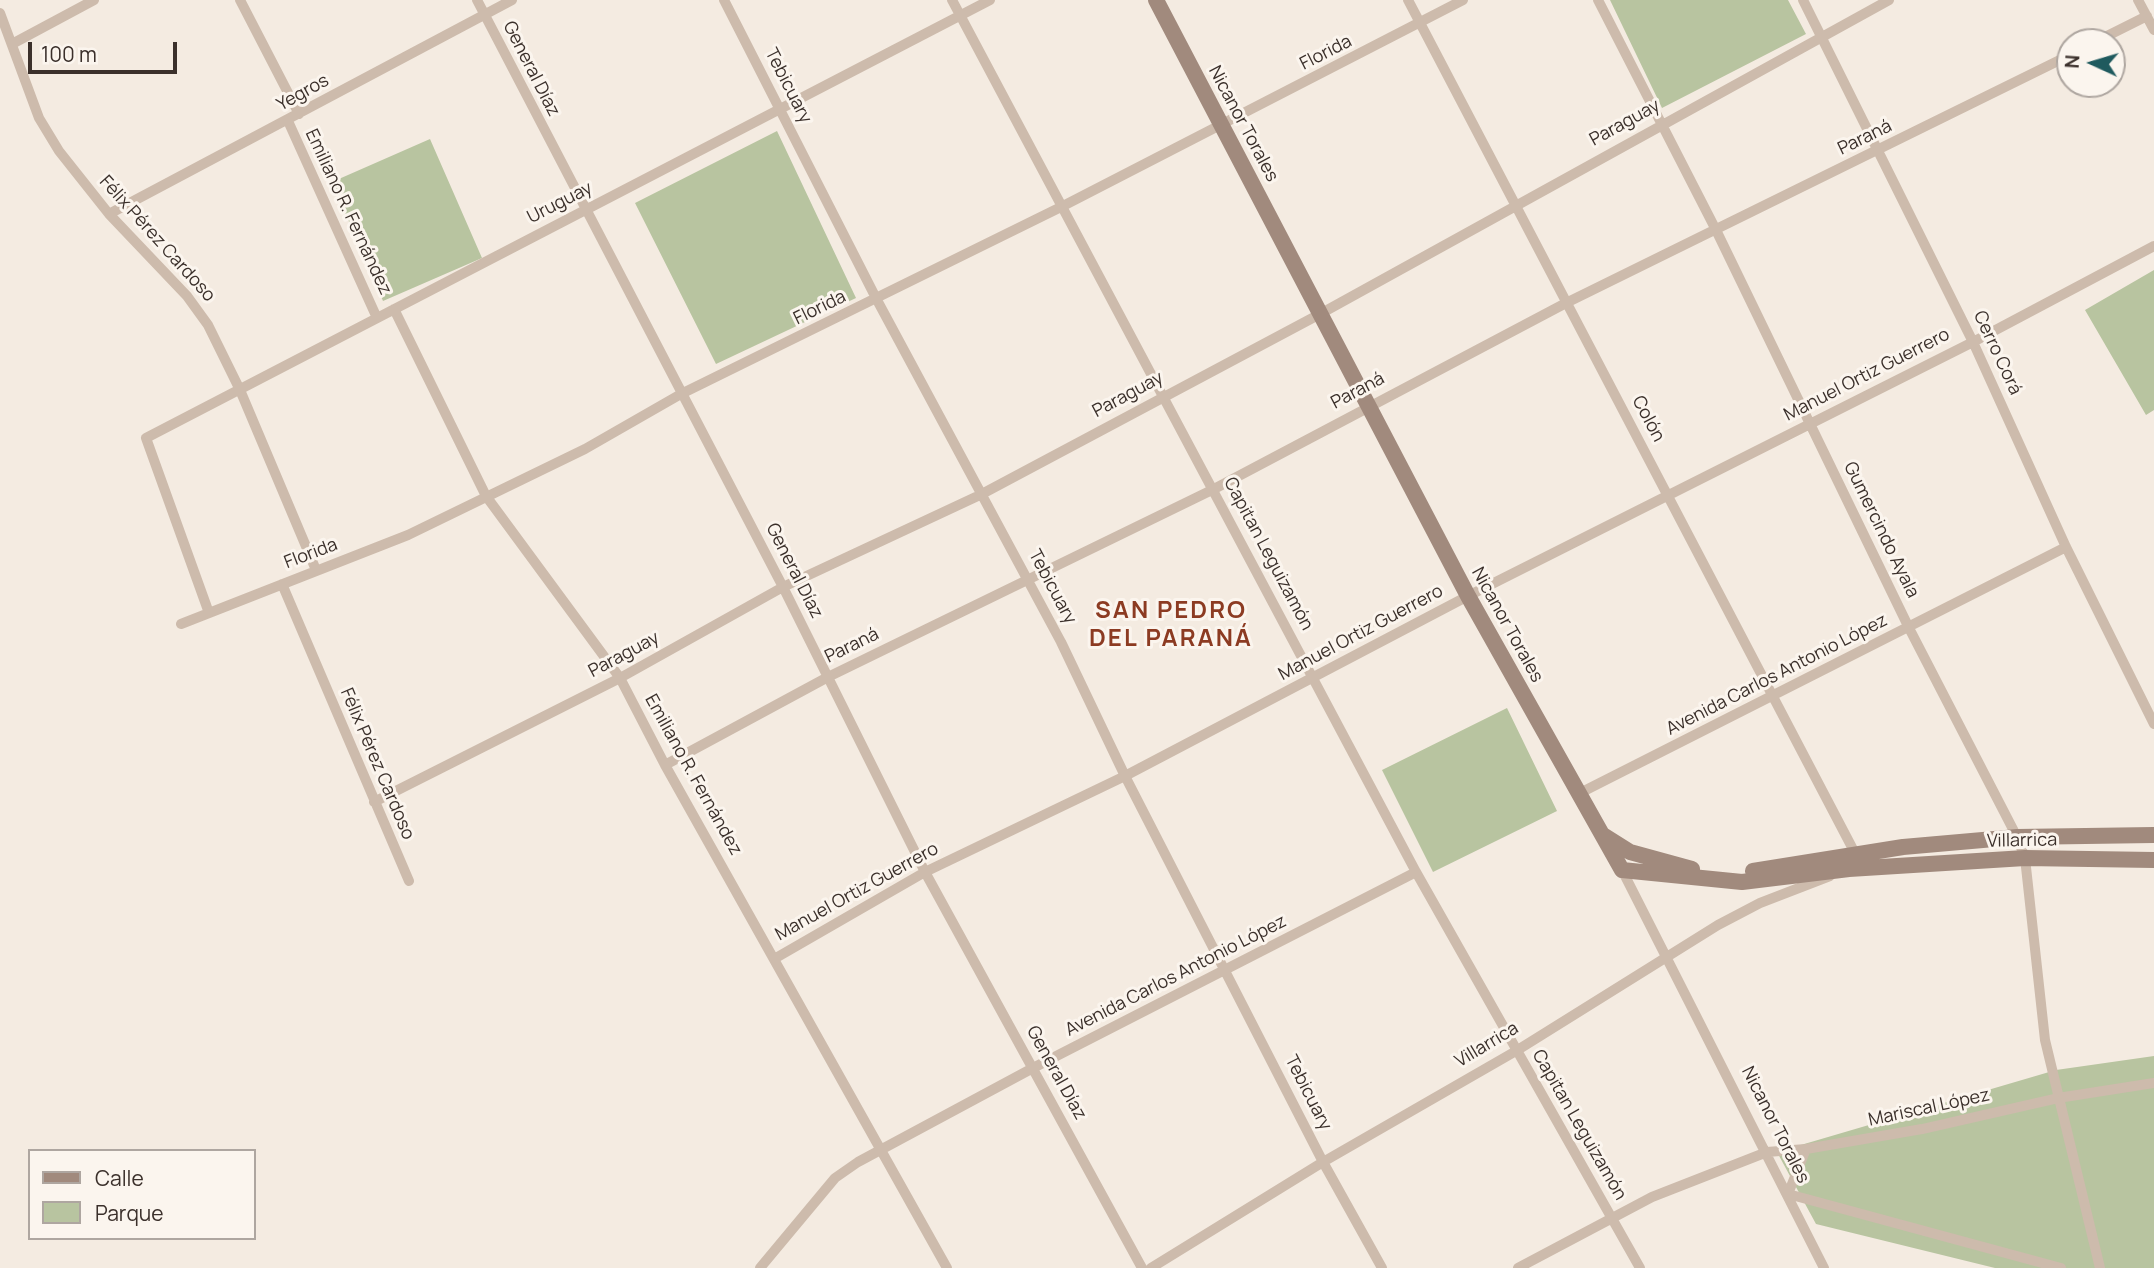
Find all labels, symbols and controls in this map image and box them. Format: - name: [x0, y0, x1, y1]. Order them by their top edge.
- street label: General Díaz: [498, 18, 564, 120]
- scale bar: [32, 28, 180, 72]
- north arrow: [2056, 28, 2126, 98]
- street label: Florida: [1296, 31, 1356, 75]
- text: 100 m: [41, 40, 97, 68]
- street label: Tebicuary: [760, 45, 816, 127]
- text: N: [2059, 54, 2085, 69]
- street label: Nicanor Torales: [1203, 62, 1283, 186]
- street label: Yegros: [273, 70, 333, 116]
- street label: Paraguay: [1586, 95, 1664, 151]
- street label: Paraná: [1835, 116, 1895, 160]
- street label: Emiliano R. Fernández: [300, 126, 396, 298]
- street label: Félix Pérez Cardoso: [95, 171, 219, 307]
- street label: Uruguay: [524, 177, 596, 229]
- street label: Florida: [790, 286, 850, 330]
- street label: Cerro Corá: [1968, 308, 2026, 398]
- street label: Manuel Ortiz Guerrero: [1781, 324, 1953, 426]
- street label: Paraguay: [1089, 367, 1167, 423]
- street label: Paraná: [1328, 368, 1388, 414]
- street label: Colón: [1627, 392, 1669, 446]
- street label: Gumercindo Ayala: [1839, 458, 1923, 602]
- street label: Capitan Leguizamón: [1219, 474, 1317, 634]
- street label: General Díaz: [761, 520, 827, 622]
- street label: Florida: [281, 534, 341, 574]
- street label: Tebicuary: [1023, 546, 1081, 628]
- street label: Nicanor Torales: [1467, 564, 1547, 686]
- street label: Manuel Ortiz Guerrero: [1275, 580, 1447, 686]
- district label: SAN PEDRO DEL PARANÁ: [1090, 597, 1252, 653]
- street label: Avenida Carlos Antonio López: [1663, 610, 1891, 740]
- street label: Paraná: [822, 624, 882, 668]
- street label: Paraguay: [585, 627, 663, 683]
- street label: Félix Pérez Cardoso: [335, 685, 419, 843]
- street label: Emiliano R. Fernández: [640, 691, 746, 859]
- street label: Villarrica: [1987, 830, 2057, 852]
- street label: Manuel Ortiz Guerrero: [772, 838, 942, 946]
- street label: Avenida Carlos Antonio López: [1062, 911, 1290, 1041]
- street label: Villarrica: [1451, 1018, 1523, 1072]
- street label: General Díaz: [1021, 1022, 1091, 1124]
- street label: Capitan Leguizamón: [1527, 1046, 1631, 1204]
- street label: Tebicuary: [1280, 1052, 1336, 1134]
- street label: Nicanor Torales: [1736, 1063, 1814, 1187]
- street label: Mariscal López: [1866, 1085, 1992, 1131]
- legend: [28, 1149, 256, 1240]
- text: Calle: [95, 1164, 144, 1192]
- text: Parque: [95, 1199, 164, 1227]

